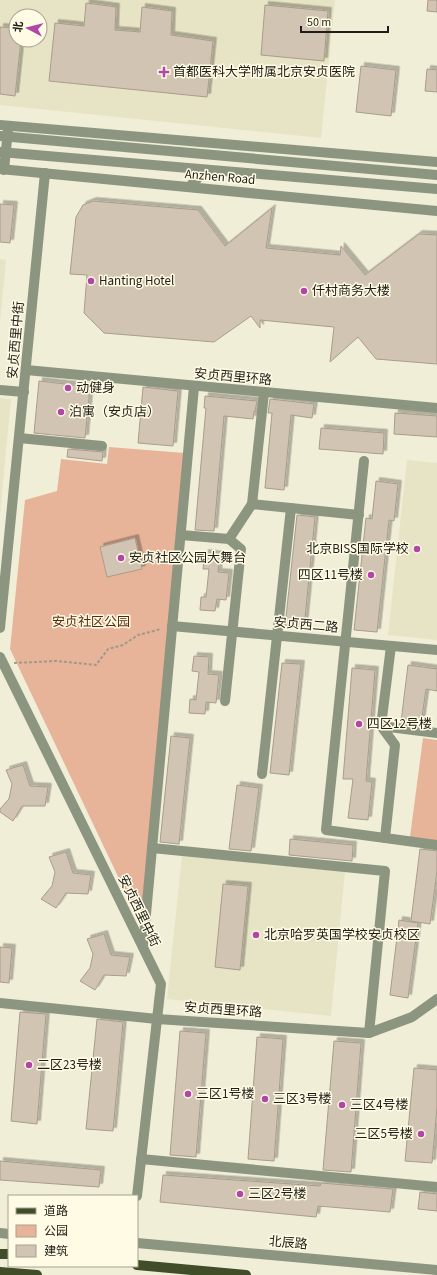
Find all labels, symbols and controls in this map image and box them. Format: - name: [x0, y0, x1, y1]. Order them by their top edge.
- north arrow: [8, 8, 48, 48]
- scale bar: [301, 8, 388, 34]
- text: 50 m: [307, 14, 331, 31]
- text: 北: [10, 20, 27, 33]
- place label: 首都医科大学附属北京安贞医院: [173, 63, 355, 81]
- marker: 首都医科大学附属北京安贞医院: [158, 66, 170, 78]
- street label: Anzhen Road: [184, 165, 256, 189]
- place label: Hanting Hotel: [99, 272, 174, 290]
- marker: Hanting Hotel: [86, 276, 96, 286]
- place label: 仟村商务大楼: [312, 282, 390, 300]
- marker: 仟村商务大楼: [299, 286, 309, 296]
- street label: 安贞西里中街: [4, 300, 28, 380]
- street label: 安贞西里环路: [193, 365, 273, 389]
- place label: 动健身: [76, 379, 115, 397]
- marker: 动健身: [63, 383, 73, 393]
- place label: 泊寓（安贞店）: [69, 403, 160, 421]
- marker: 泊寓（安贞店）: [56, 407, 66, 417]
- place label: 北京BISS国际学校: [306, 540, 409, 558]
- marker: 北京BISS国际学校: [412, 544, 422, 554]
- place label: 安贞社区公园大舞台: [129, 549, 246, 567]
- marker: 安贞社区公园大舞台: [116, 553, 126, 563]
- place label: 四区11号楼: [298, 566, 363, 584]
- marker: 四区11号楼: [366, 570, 376, 580]
- park label: 安贞社区公园: [52, 613, 130, 631]
- street label: 安贞西二路: [273, 613, 339, 637]
- place label: 四区12号楼: [367, 715, 432, 733]
- marker: 四区12号楼: [354, 719, 364, 729]
- street label: 安贞西里中街: [114, 872, 164, 950]
- place label: 北京哈罗英国学校安贞校区: [264, 926, 420, 944]
- marker: 北京哈罗英国学校安贞校区: [251, 930, 261, 940]
- street label: 安贞西里环路: [183, 998, 263, 1022]
- place label: 二区23号楼: [37, 1056, 102, 1074]
- marker: 二区23号楼: [24, 1060, 34, 1070]
- place label: 三区1号楼: [196, 1085, 254, 1103]
- marker: 三区1号楼: [183, 1089, 193, 1099]
- place label: 三区3号楼: [273, 1090, 331, 1108]
- marker: 三区3号楼: [260, 1094, 270, 1104]
- place label: 三区4号楼: [350, 1096, 408, 1114]
- marker: 三区4号楼: [337, 1100, 347, 1110]
- place label: 三区5号楼: [355, 1125, 413, 1143]
- marker: 三区5号楼: [416, 1129, 426, 1139]
- place label: 三区2号楼: [248, 1185, 306, 1203]
- marker: 三区2号楼: [235, 1189, 245, 1199]
- legend: [8, 1195, 138, 1267]
- text: 道路: [44, 1203, 68, 1220]
- text: 公园: [44, 1223, 68, 1240]
- street label: 北辰路: [268, 1232, 308, 1254]
- text: 建筑: [44, 1243, 68, 1260]

